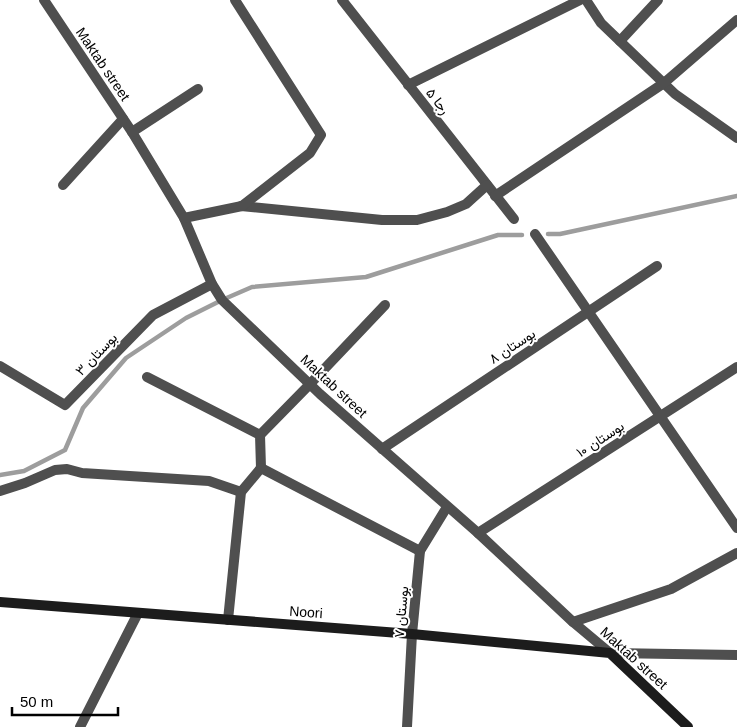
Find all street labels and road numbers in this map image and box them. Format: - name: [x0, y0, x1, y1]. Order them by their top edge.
- street label: Maktab street: [73, 24, 133, 104]
- street label: رجا ۵: [422, 85, 453, 118]
- street label: بوستان ۸: [486, 325, 539, 368]
- street label: بوستان ۳: [72, 329, 121, 379]
- street label: Maktab street: [298, 351, 371, 421]
- street label: بوستان ۱۰: [573, 418, 627, 461]
- street label: بوستان ۷: [391, 585, 412, 639]
- street label: Noori: [289, 603, 323, 621]
- street label: Maktab street: [597, 624, 671, 692]

